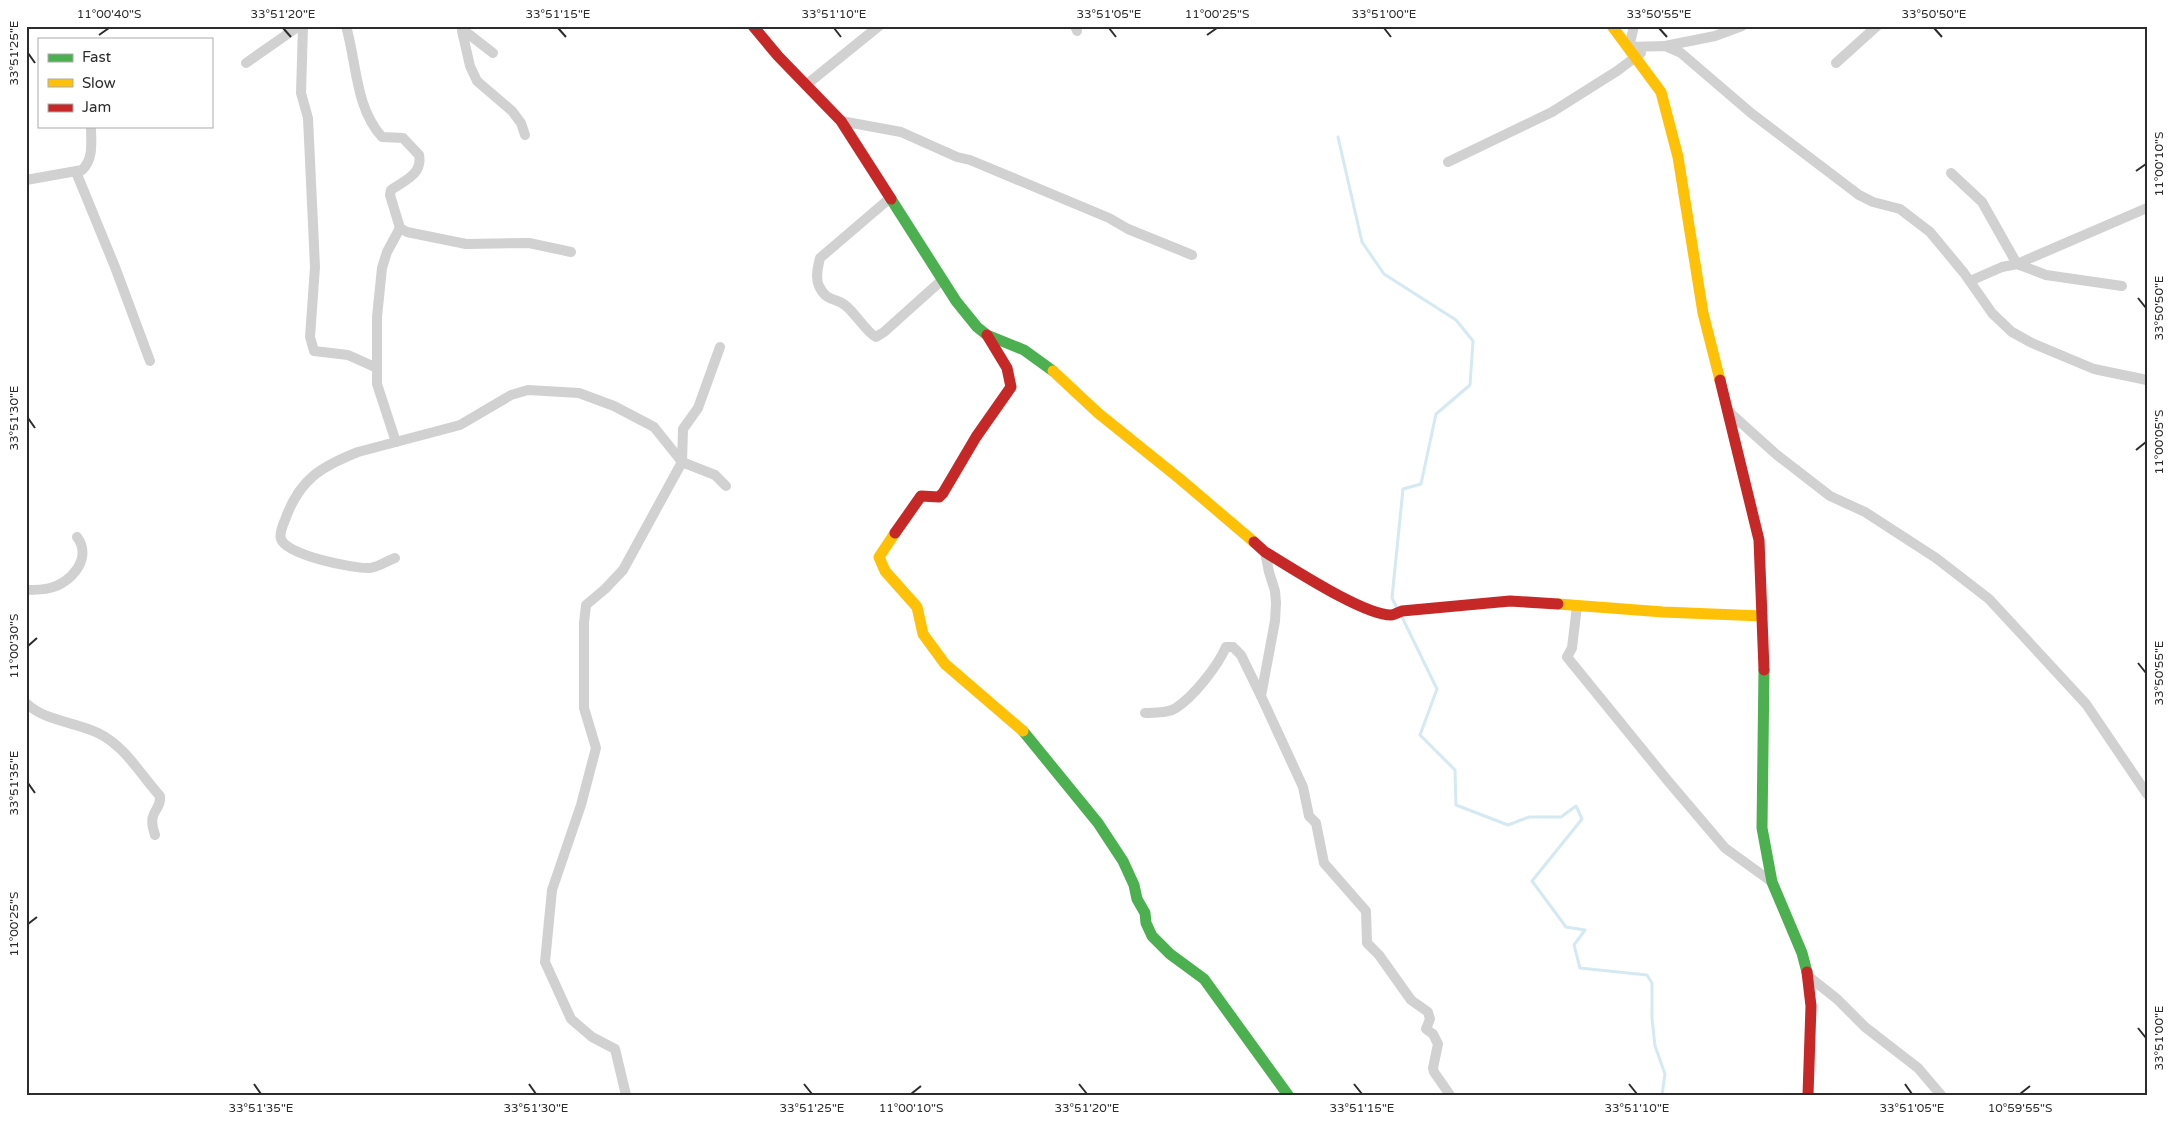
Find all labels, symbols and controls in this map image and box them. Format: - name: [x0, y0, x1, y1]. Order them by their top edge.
- text: 11°00'40"S: [77, 7, 141, 21]
- text: 33°51'20"E: [250, 7, 316, 21]
- text: 33°51'15"E: [525, 7, 591, 21]
- text: 33°51'10"E: [801, 7, 867, 21]
- text: 33°51'05"E: [1076, 7, 1142, 21]
- text: 11°00'25"S: [1185, 7, 1249, 21]
- text: 33°51'00"E: [1351, 7, 1417, 21]
- text: 33°50'55"E: [1626, 7, 1692, 21]
- text: 33°50'50"E: [1901, 7, 1967, 21]
- text: 33°51'25"E: [7, 20, 21, 86]
- legend: [38, 38, 212, 128]
- text: Fast: [82, 48, 112, 66]
- text: Slow: [82, 74, 116, 92]
- text: Jam: [82, 98, 111, 116]
- text: 11°00'10"S: [2152, 132, 2166, 196]
- text: 33°50'50"E: [2152, 275, 2166, 341]
- text: 33°51'30"E: [7, 385, 21, 451]
- text: 11°00'05"S: [2152, 410, 2166, 474]
- text: 11°00'30"S: [7, 614, 21, 678]
- text: 33°50'55"E: [2152, 640, 2166, 706]
- text: 33°51'35"E: [7, 750, 21, 816]
- text: 11°00'25"S: [7, 892, 21, 956]
- text: 33°51'00"E: [2152, 1005, 2166, 1071]
- text: 33°51'35"E: [228, 1101, 294, 1115]
- text: 33°51'30"E: [503, 1101, 569, 1115]
- text: 33°51'25"E: [779, 1101, 845, 1115]
- text: 11°00'10"S: [879, 1101, 943, 1115]
- text: 33°51'20"E: [1054, 1101, 1120, 1115]
- text: 33°51'15"E: [1329, 1101, 1395, 1115]
- text: 33°51'10"E: [1604, 1101, 1670, 1115]
- text: 33°51'05"E: [1879, 1101, 1945, 1115]
- text: 10°59'55"S: [1988, 1101, 2052, 1115]

